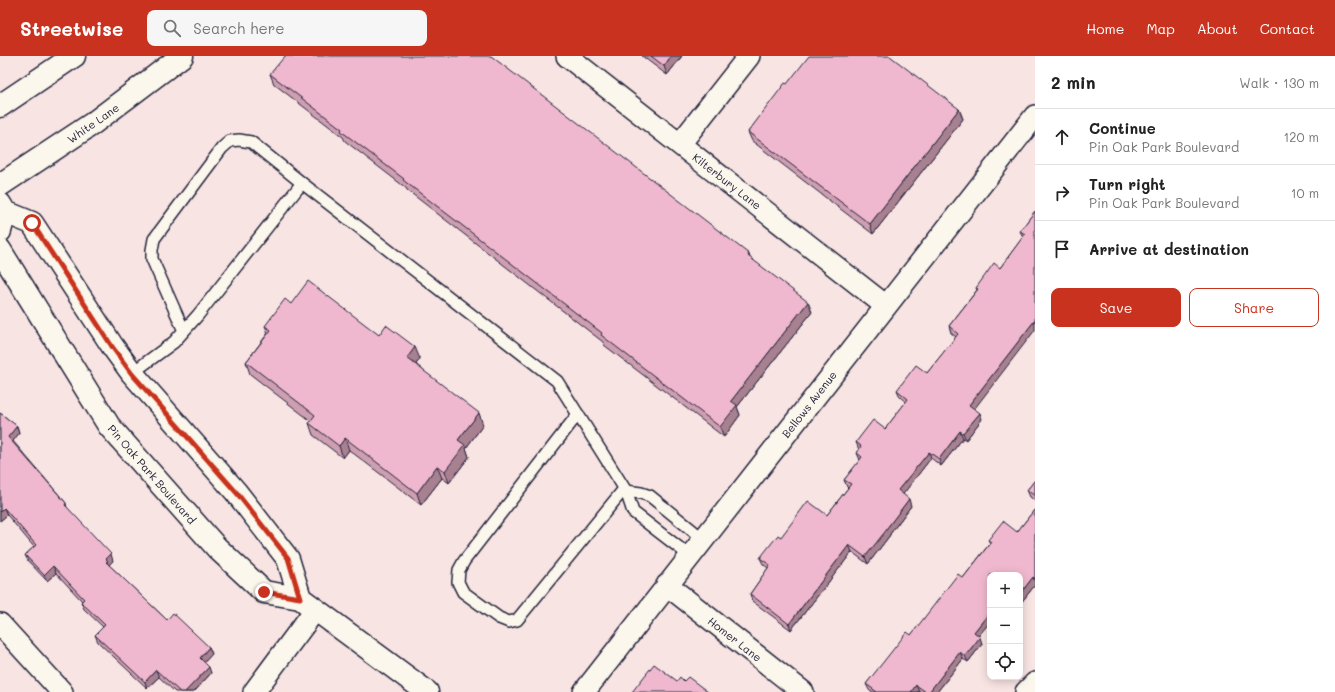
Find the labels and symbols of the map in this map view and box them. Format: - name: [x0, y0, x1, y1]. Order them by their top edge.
- street label: White Lane: [64, 100, 122, 146]
- street label: Kilterbury Lane: [690, 149, 765, 213]
- route start: [23, 214, 41, 232]
- street label: Bellows Avenue: [778, 367, 840, 441]
- street label: Pin Oak Park Boulevard: [105, 421, 199, 527]
- route end: [255, 583, 273, 601]
- street label: Homer Lane: [705, 613, 765, 665]

